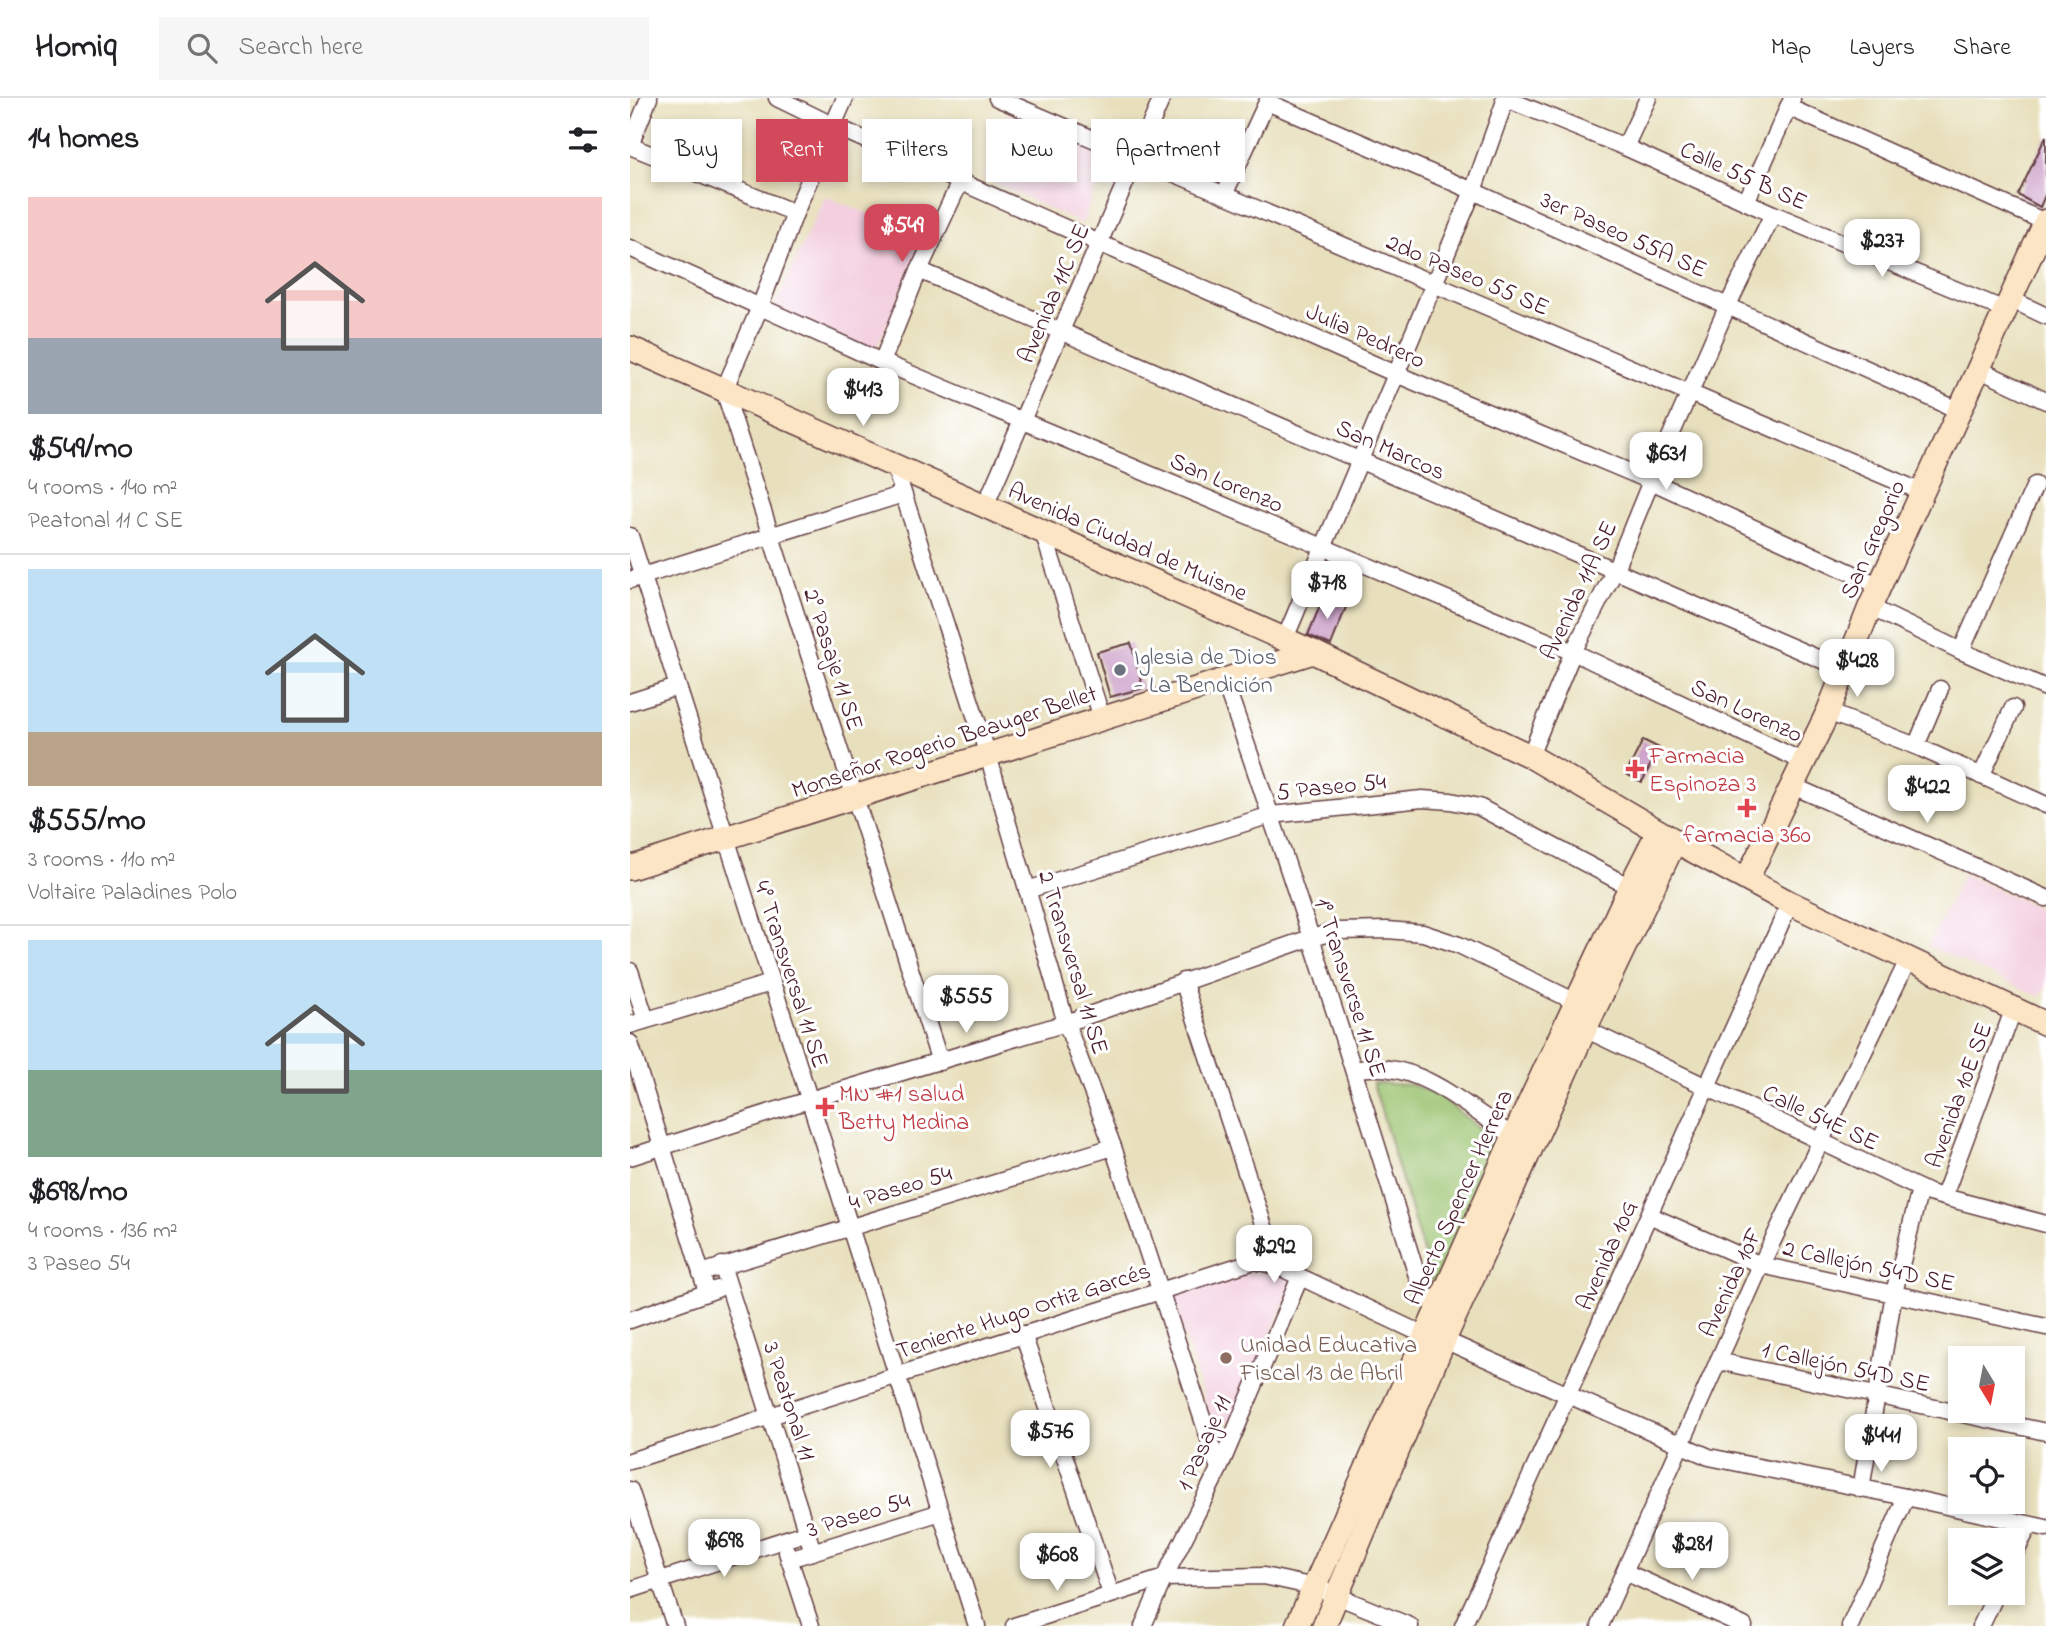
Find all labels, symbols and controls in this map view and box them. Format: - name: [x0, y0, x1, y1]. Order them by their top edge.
- search box: [159, 17, 649, 80]
- text: Homiq: [35, 24, 117, 72]
- icon: search: [183, 29, 221, 67]
- text: Search here: [239, 29, 363, 67]
- text: Map: [1771, 31, 1811, 66]
- text: Layers: [1849, 31, 1915, 66]
- text: Share: [1953, 31, 2011, 66]
- text: 14 homes: [28, 118, 139, 162]
- chip: Buy: [651, 119, 742, 182]
- chip: Rent: [756, 119, 848, 182]
- chip: Filters: [862, 119, 972, 182]
- chip: New: [986, 119, 1077, 182]
- chip: Apartment: [1091, 119, 1245, 182]
- icon: filters: [564, 121, 602, 159]
- street label: Calle 55 B SE: [1674, 134, 1812, 221]
- street label: 3er Paseo 55A SE: [1534, 184, 1712, 289]
- pin: $549: [861, 204, 943, 264]
- text: $549: [880, 210, 924, 243]
- street label: Avenida 11C SE: [1010, 219, 1100, 369]
- pin: $237: [1841, 220, 1923, 279]
- text: $237: [1860, 225, 1904, 258]
- street label: 2do Paseo 55 SE: [1380, 226, 1554, 326]
- icon: home: [252, 243, 378, 369]
- street label: Julia Pedrero: [1300, 295, 1430, 379]
- pin: $413: [822, 368, 904, 428]
- text: $413: [843, 374, 883, 407]
- street label: San Marcos: [1330, 412, 1450, 491]
- text: $549/mo: [28, 428, 133, 472]
- pin: $631: [1625, 432, 1707, 492]
- text: $631: [1646, 438, 1686, 471]
- street label: San Lorenzo: [1164, 445, 1288, 524]
- text: 4 rooms · 140 m²: [28, 472, 177, 505]
- street label: Avenida Ciudad de Muisne: [1002, 475, 1253, 612]
- street label: San Gregorio: [1832, 475, 1916, 605]
- text: Peatonal 11 C SE: [28, 505, 183, 538]
- street label: Avenida 11A SE: [1533, 516, 1628, 666]
- pin: $718: [1286, 561, 1368, 621]
- text: $718: [1307, 567, 1347, 600]
- street label: 2° Pasaje 11 SE: [792, 584, 871, 735]
- icon: home: [252, 615, 378, 741]
- pin: $428: [1816, 640, 1898, 699]
- place label: Iglesia de Dios - La Bendición: [1134, 641, 1277, 704]
- text: $428: [1835, 645, 1879, 678]
- marker: Iglesia de Dios - La Bendición: [1112, 662, 1128, 678]
- street label: San Lorenzo: [1684, 671, 1808, 754]
- street label: Monseñor Rogerio Beauger Bellet: [787, 677, 1102, 809]
- place label: Farmacia Espinoza 3: [1648, 740, 1756, 803]
- marker: Farmacia Espinoza 3: [1627, 761, 1643, 777]
- street label: 5 Paseo 54: [1275, 765, 1388, 812]
- pin: $422: [1886, 766, 1968, 825]
- text: $422: [1904, 771, 1950, 804]
- text: $555/mo: [28, 800, 146, 844]
- marker: farmacia 360: [1739, 800, 1755, 816]
- place label: farmacia 360: [1683, 819, 1811, 854]
- text: 3 rooms · 110 m²: [28, 844, 175, 877]
- street label: 2 Transversal 11 SE: [1027, 866, 1116, 1059]
- text: Voltaire Paladines Polo: [28, 877, 237, 910]
- street label: 4° Transversal 11 SE: [743, 877, 836, 1073]
- street label: 1° Transverse 11 SE: [1303, 894, 1394, 1082]
- pin: $555: [925, 976, 1007, 1035]
- text: $555: [939, 981, 993, 1014]
- icon: home: [252, 986, 378, 1112]
- street label: Avenida 10E SE: [1918, 1018, 2003, 1174]
- street label: Calle 54E SE: [1756, 1077, 1884, 1162]
- place label: MN #1 salud Betty Medina: [838, 1078, 969, 1142]
- street label: Alberto Spencer Herrera: [1397, 1085, 1524, 1311]
- marker: MN #1 salud Betty Medina: [817, 1099, 833, 1115]
- street label: 4 Paseo 54: [845, 1157, 957, 1222]
- text: $698/mo: [28, 1171, 128, 1215]
- street label: Avenida 10G: [1568, 1195, 1648, 1317]
- text: 4 rooms · 136 m²: [28, 1215, 178, 1248]
- street label: Avenida 10F: [1692, 1222, 1773, 1344]
- pin: $292: [1233, 1226, 1315, 1285]
- text: $292: [1252, 1231, 1296, 1264]
- street label: 2 Callejón 54D SE: [1779, 1232, 1958, 1303]
- text: 3 Paseo 54: [28, 1248, 130, 1281]
- street label: Teniente Hugo Ortiz Garcés: [892, 1255, 1156, 1370]
- place label: Unidad Educativa Fiscal 13 de Abril: [1239, 1329, 1417, 1392]
- street label: 1 Callejón 54D SE: [1758, 1334, 1933, 1403]
- street label: 3 Peatonal 11: [752, 1338, 823, 1466]
- north arrow: [1948, 1346, 2025, 1423]
- map controls: [1948, 1346, 2025, 1605]
- marker: Unidad Educativa Fiscal 13 de Abril: [1218, 1350, 1234, 1366]
- street label: 1 Pasaje 11: [1169, 1390, 1242, 1497]
- pin: $576: [1009, 1410, 1091, 1470]
- pin: $441: [1840, 1414, 1922, 1474]
- text: $576: [1027, 1416, 1073, 1449]
- text: $441: [1861, 1420, 1901, 1453]
- button: locate: [1948, 1437, 2025, 1514]
- street label: 3 Paseo 54: [803, 1484, 915, 1549]
- pin: $698: [683, 1520, 765, 1579]
- pin: $281: [1651, 1522, 1733, 1582]
- text: $698: [704, 1525, 744, 1558]
- text: $281: [1671, 1528, 1713, 1561]
- button: layers: [1948, 1528, 2025, 1605]
- pin: $608: [1016, 1534, 1098, 1593]
- text: $608: [1036, 1539, 1078, 1572]

